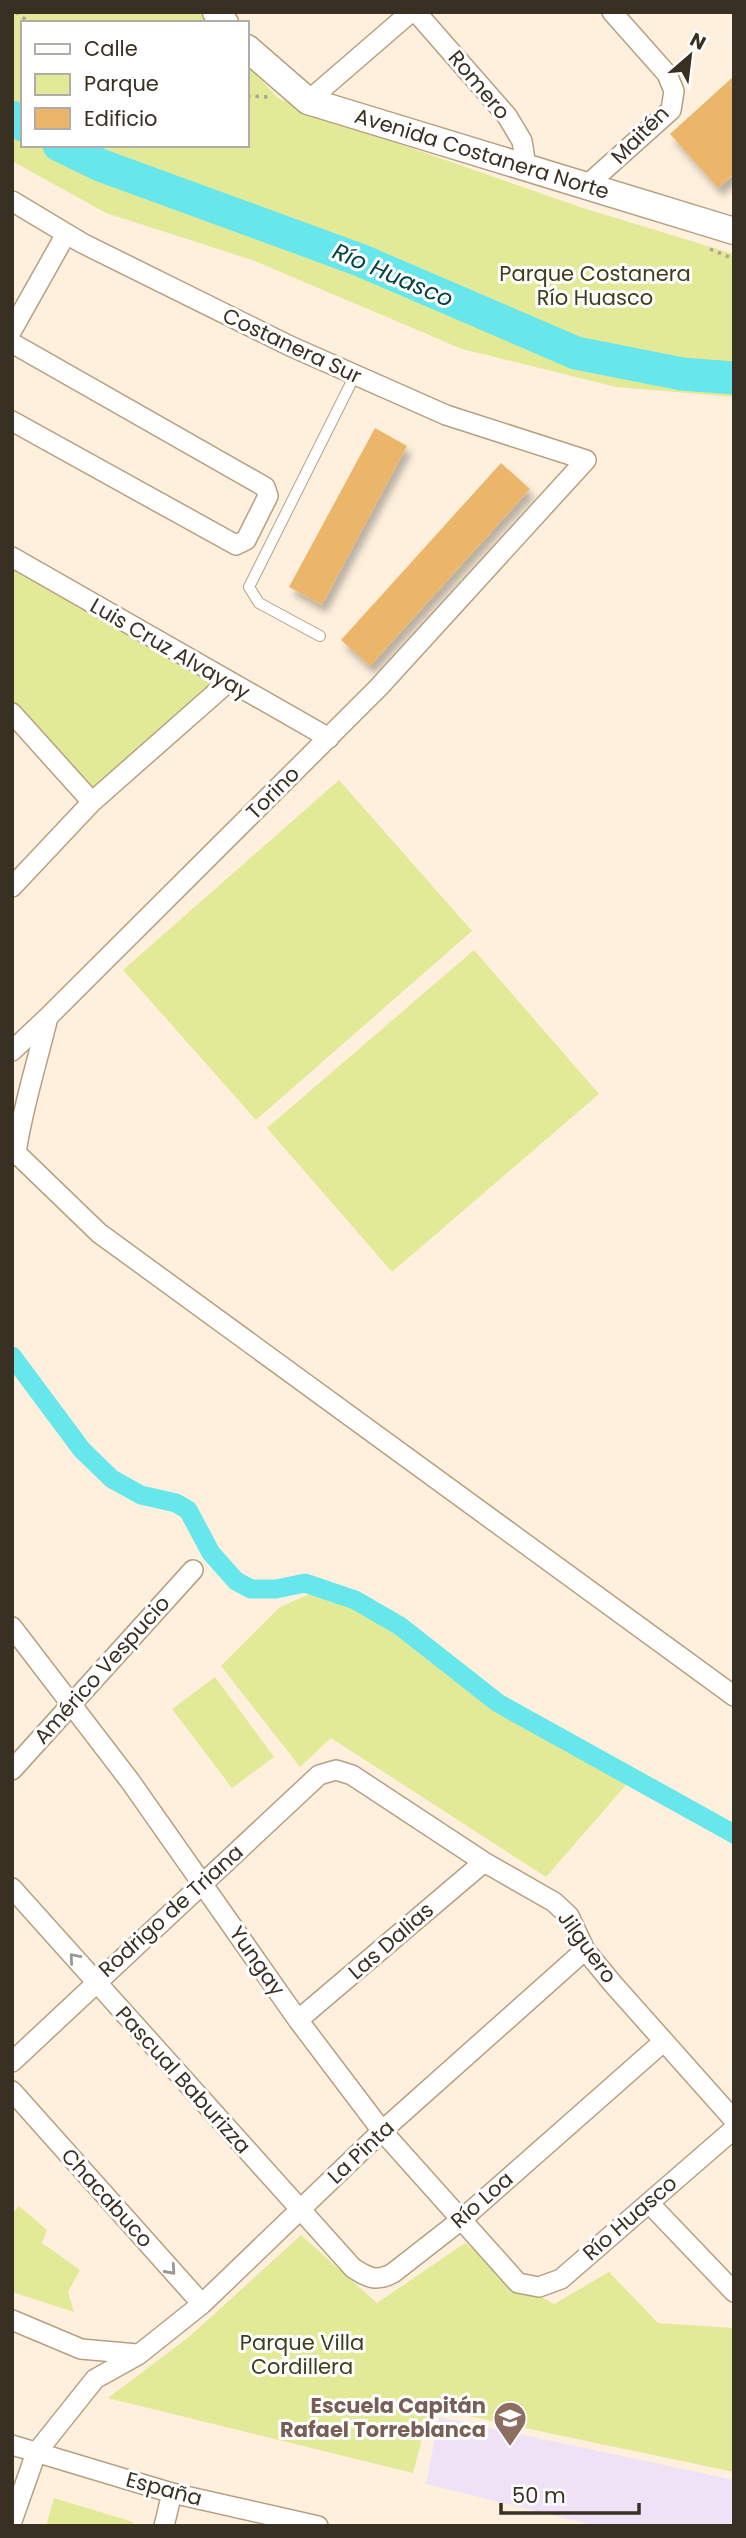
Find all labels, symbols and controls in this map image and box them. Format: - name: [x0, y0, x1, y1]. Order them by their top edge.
- legend: [21, 21, 248, 147]
- north arrow: [655, 21, 725, 91]
- text: N: [685, 26, 710, 57]
- text: Calle: [84, 34, 138, 63]
- street label: Romero: [442, 44, 517, 125]
- text: Parque: [84, 69, 159, 98]
- street label: Maitén: [604, 99, 675, 170]
- street label: Avenida Costanera Norte: [351, 101, 613, 206]
- text: Edificio: [84, 104, 158, 133]
- water label: Río Huasco: [328, 235, 458, 315]
- park label: Parque Costanera Río Huasco: [499, 259, 691, 312]
- street label: Costanera Sur: [218, 301, 367, 390]
- street label: Luis Cruz Alvayay: [85, 591, 256, 706]
- street label: Torino: [240, 760, 306, 826]
- street label: Américo Vespucio: [27, 1589, 176, 1750]
- street label: Rodrigo de Triana: [92, 1838, 249, 1984]
- street label: Las Dalias: [342, 1895, 440, 1986]
- street label: Jilguero: [551, 1904, 624, 1989]
- street label: Yungay: [223, 1920, 292, 2002]
- one-way arrow: [69, 1953, 82, 1966]
- street label: Pascual Baburizza: [109, 2000, 258, 2160]
- street label: La Pinta: [321, 2113, 400, 2190]
- street label: Chacabuco: [55, 2142, 160, 2254]
- street label: Río Loa: [444, 2165, 519, 2235]
- street label: Río Huasco: [576, 2169, 683, 2267]
- one-way arrow: [163, 2262, 176, 2275]
- park label: Parque Villa Cordillera: [240, 2328, 364, 2381]
- place label: Escuela Capitán Rafael Torreblanca: [280, 2391, 486, 2444]
- school or university icon: Escuela Capitán Rafael Torreblanca: [491, 2399, 529, 2448]
- street label: España: [123, 2464, 205, 2513]
- scale bar: [501, 2472, 639, 2516]
- text: 50 m: [512, 2481, 566, 2510]

